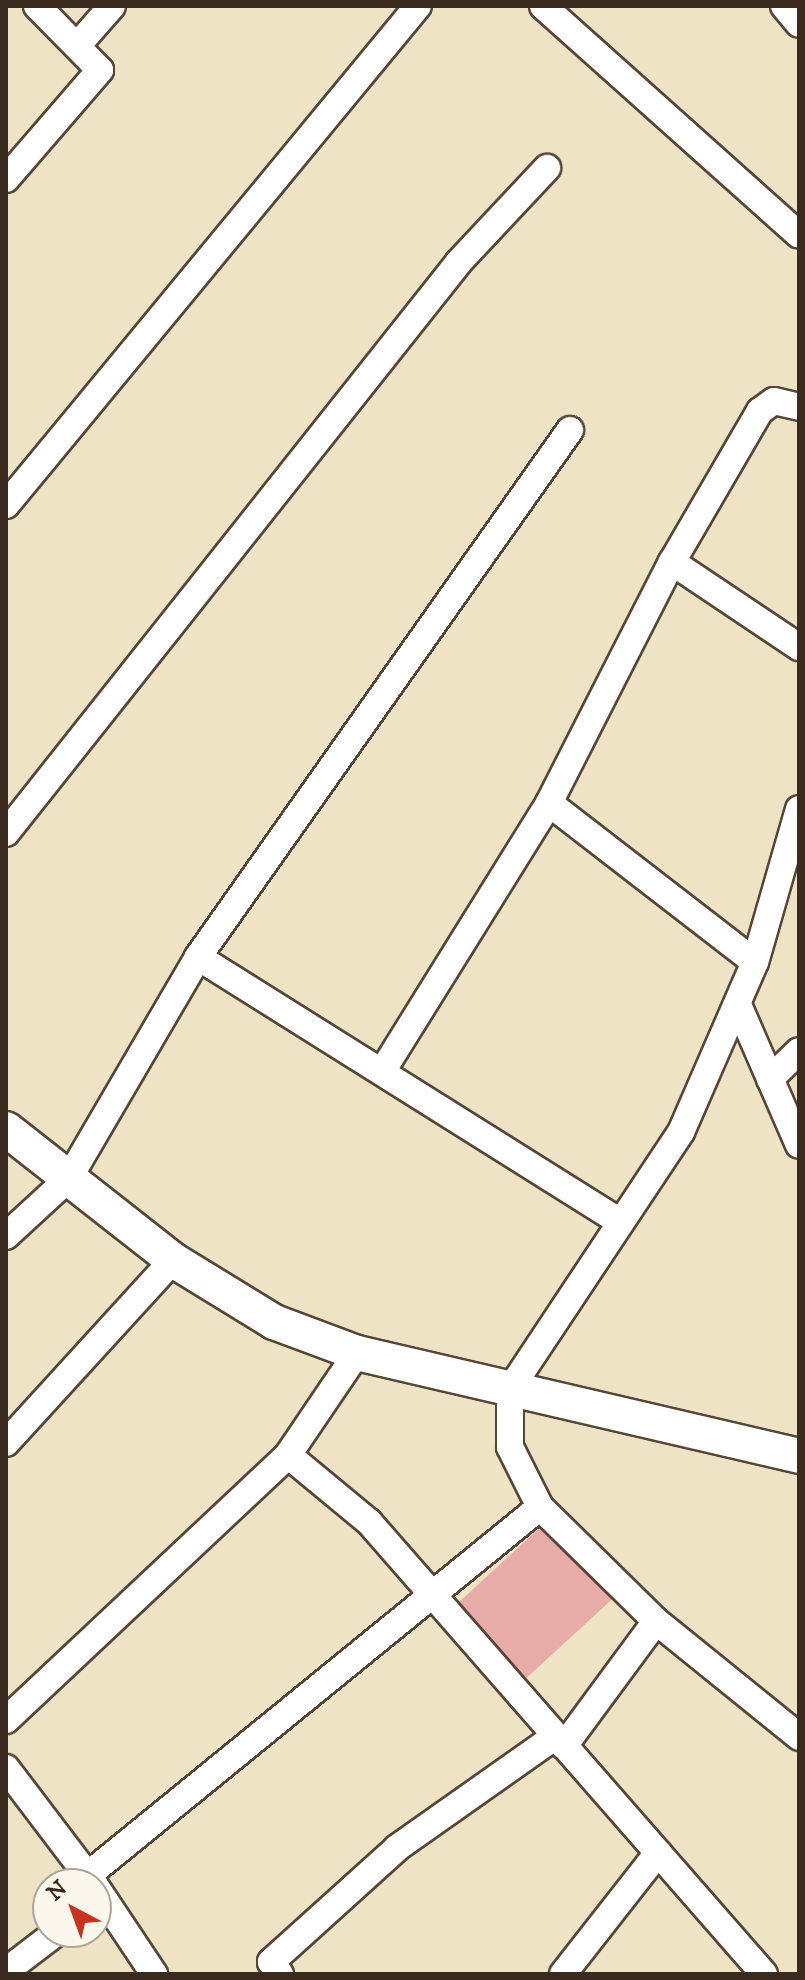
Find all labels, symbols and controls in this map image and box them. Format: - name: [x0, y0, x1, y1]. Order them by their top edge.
- north arrow: [32, 1868, 112, 1948]
- text: N: [42, 1875, 73, 1907]

